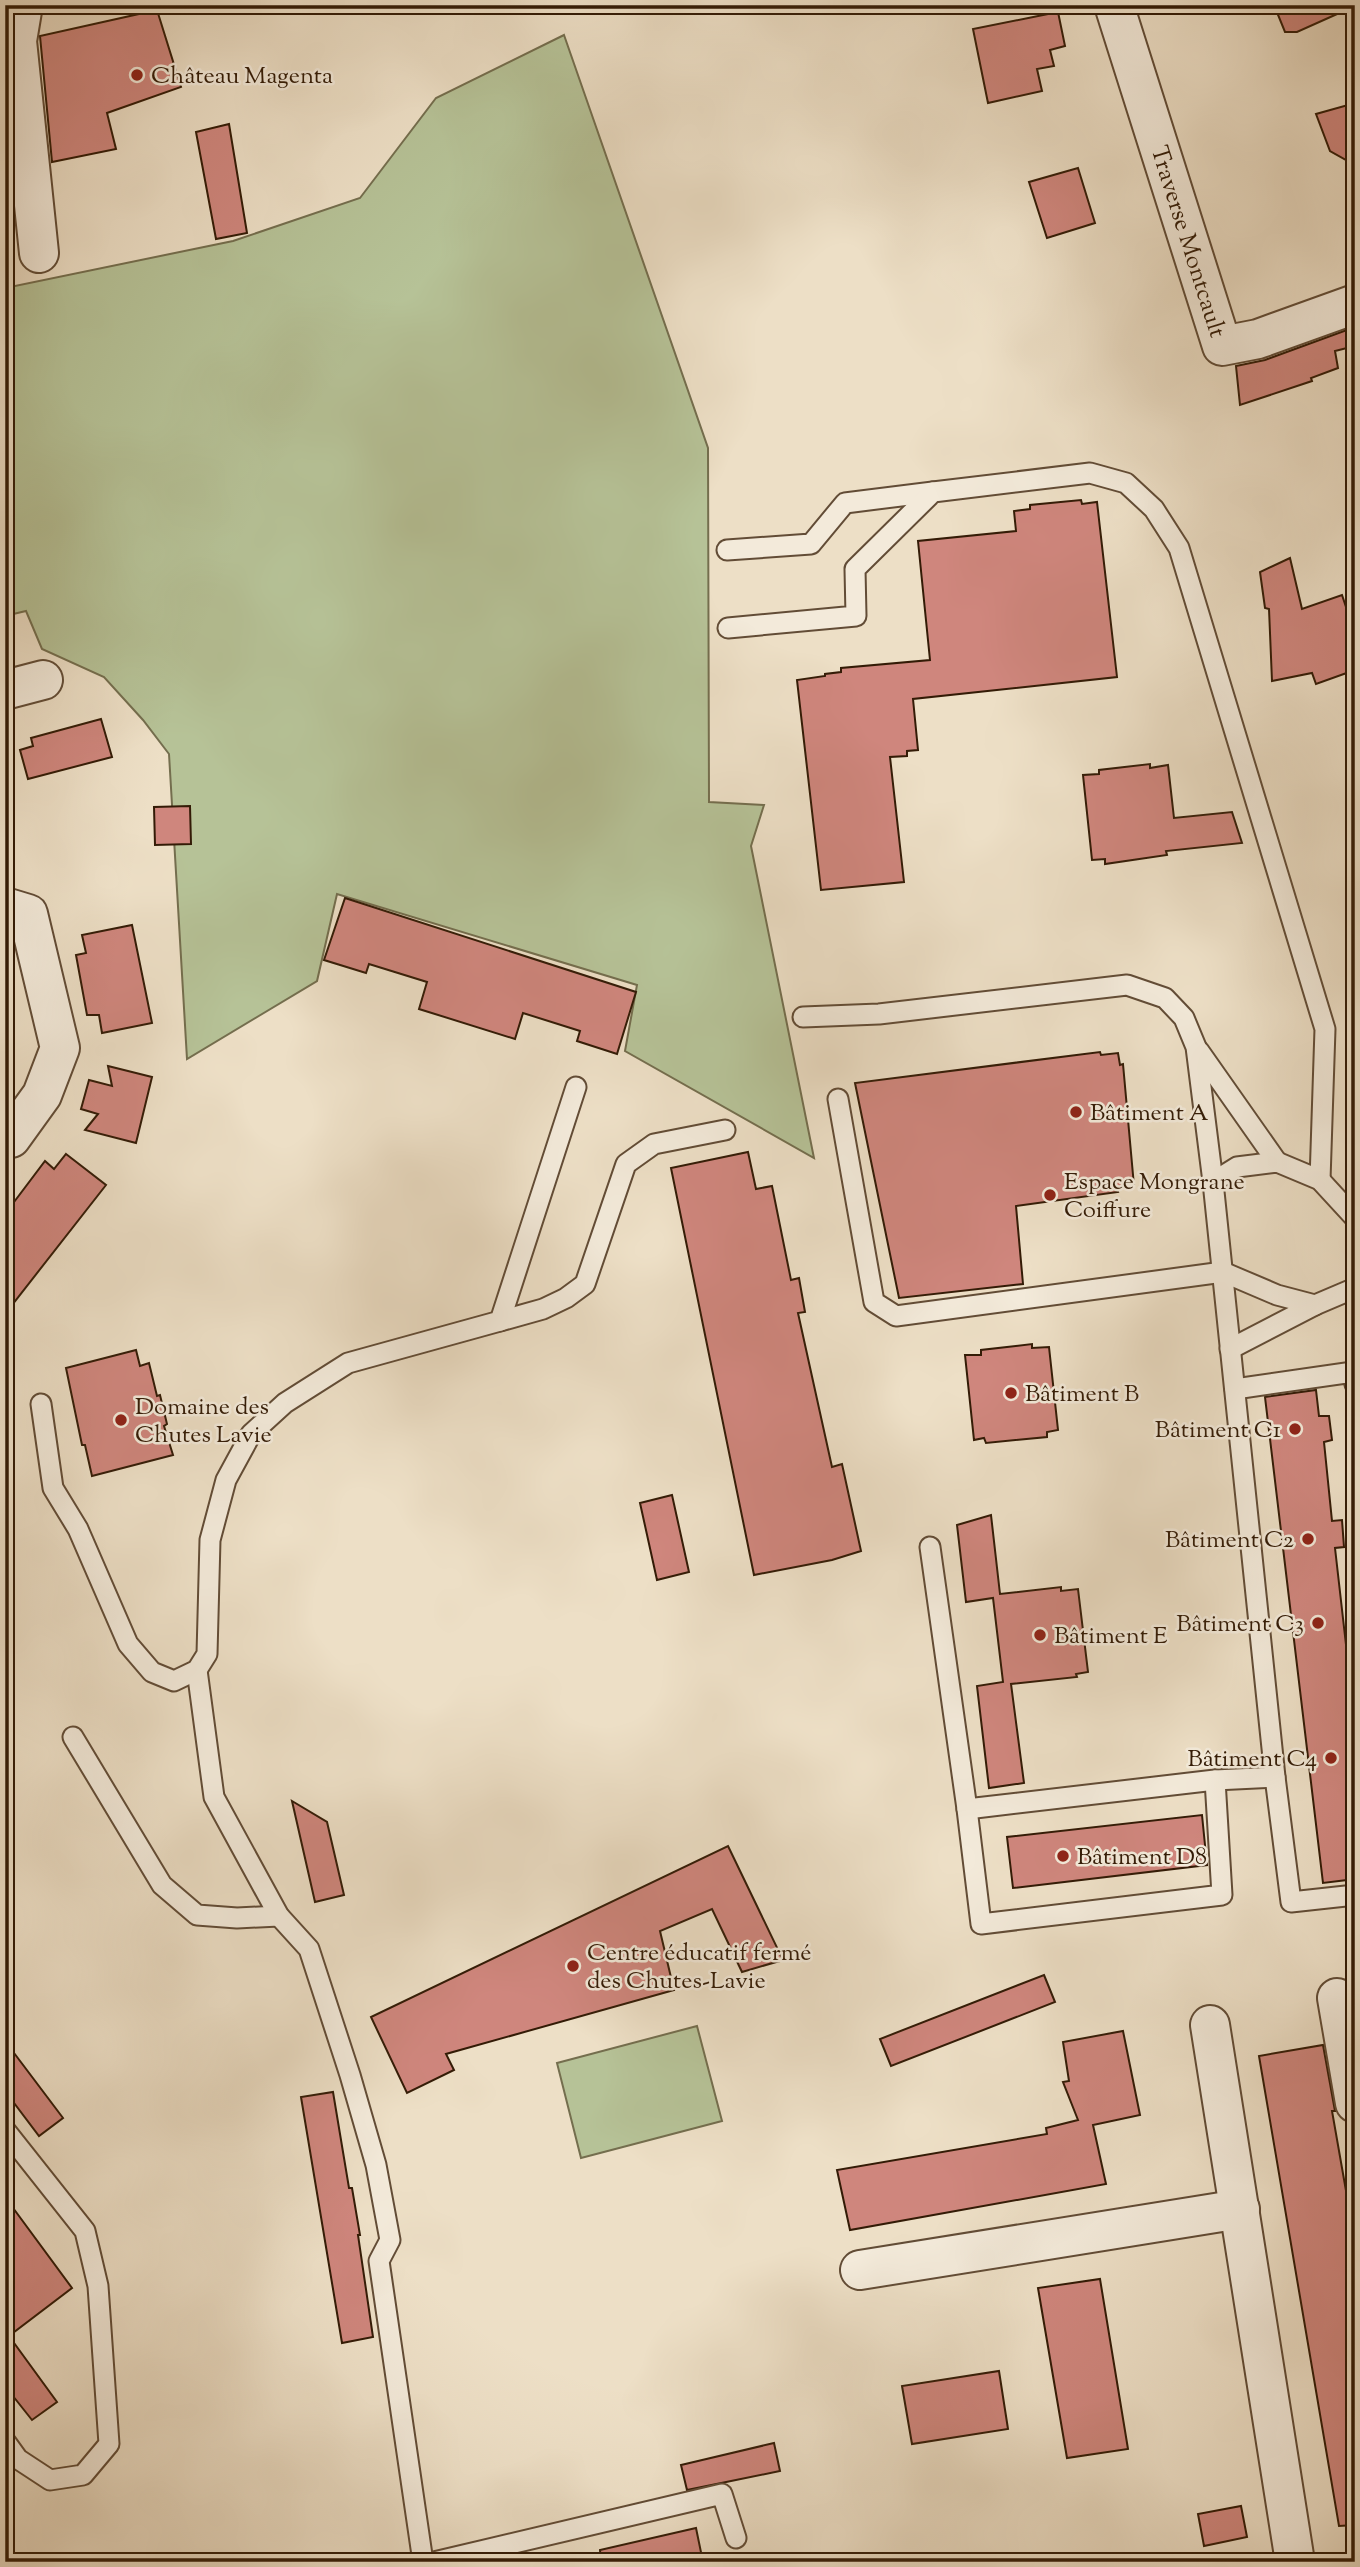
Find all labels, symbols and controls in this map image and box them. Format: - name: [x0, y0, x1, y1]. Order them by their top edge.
- place label: Château Magenta: [151, 60, 333, 94]
- marker: Château Magenta: [129, 67, 145, 83]
- street label: Traverse Montcault: [1141, 142, 1233, 342]
- place label: Bâtiment A: [1090, 1097, 1209, 1131]
- marker: Bâtiment A: [1068, 1104, 1084, 1120]
- place label: Espace Mongrane Coiffure: [1064, 1166, 1245, 1228]
- marker: Espace Mongrane Coiffure: [1042, 1187, 1058, 1203]
- place label: Bâtiment B: [1025, 1378, 1139, 1412]
- marker: Bâtiment B: [1003, 1385, 1019, 1401]
- place label: Domaine des Chutes Lavie: [135, 1391, 272, 1453]
- marker: Domaine des Chutes Lavie: [113, 1412, 129, 1428]
- place label: Bâtiment C1: [1155, 1414, 1281, 1448]
- marker: Bâtiment C1: [1287, 1421, 1303, 1437]
- place label: Bâtiment C2: [1165, 1524, 1294, 1558]
- marker: Bâtiment C2: [1300, 1531, 1316, 1547]
- place label: Bâtiment C3: [1176, 1608, 1304, 1642]
- marker: Bâtiment C3: [1310, 1615, 1326, 1631]
- place label: Bâtiment E: [1054, 1620, 1168, 1654]
- marker: Bâtiment E: [1032, 1627, 1048, 1643]
- place label: Bâtiment C4: [1188, 1743, 1317, 1777]
- marker: Bâtiment C4: [1323, 1750, 1339, 1766]
- place label: Bâtiment D8: [1077, 1841, 1207, 1875]
- marker: Bâtiment D8: [1055, 1848, 1071, 1864]
- place label: Centre éducatif fermé des Chutes-Lavie: [587, 1937, 812, 1999]
- marker: Centre éducatif fermé des Chutes-Lavie: [565, 1958, 581, 1974]

